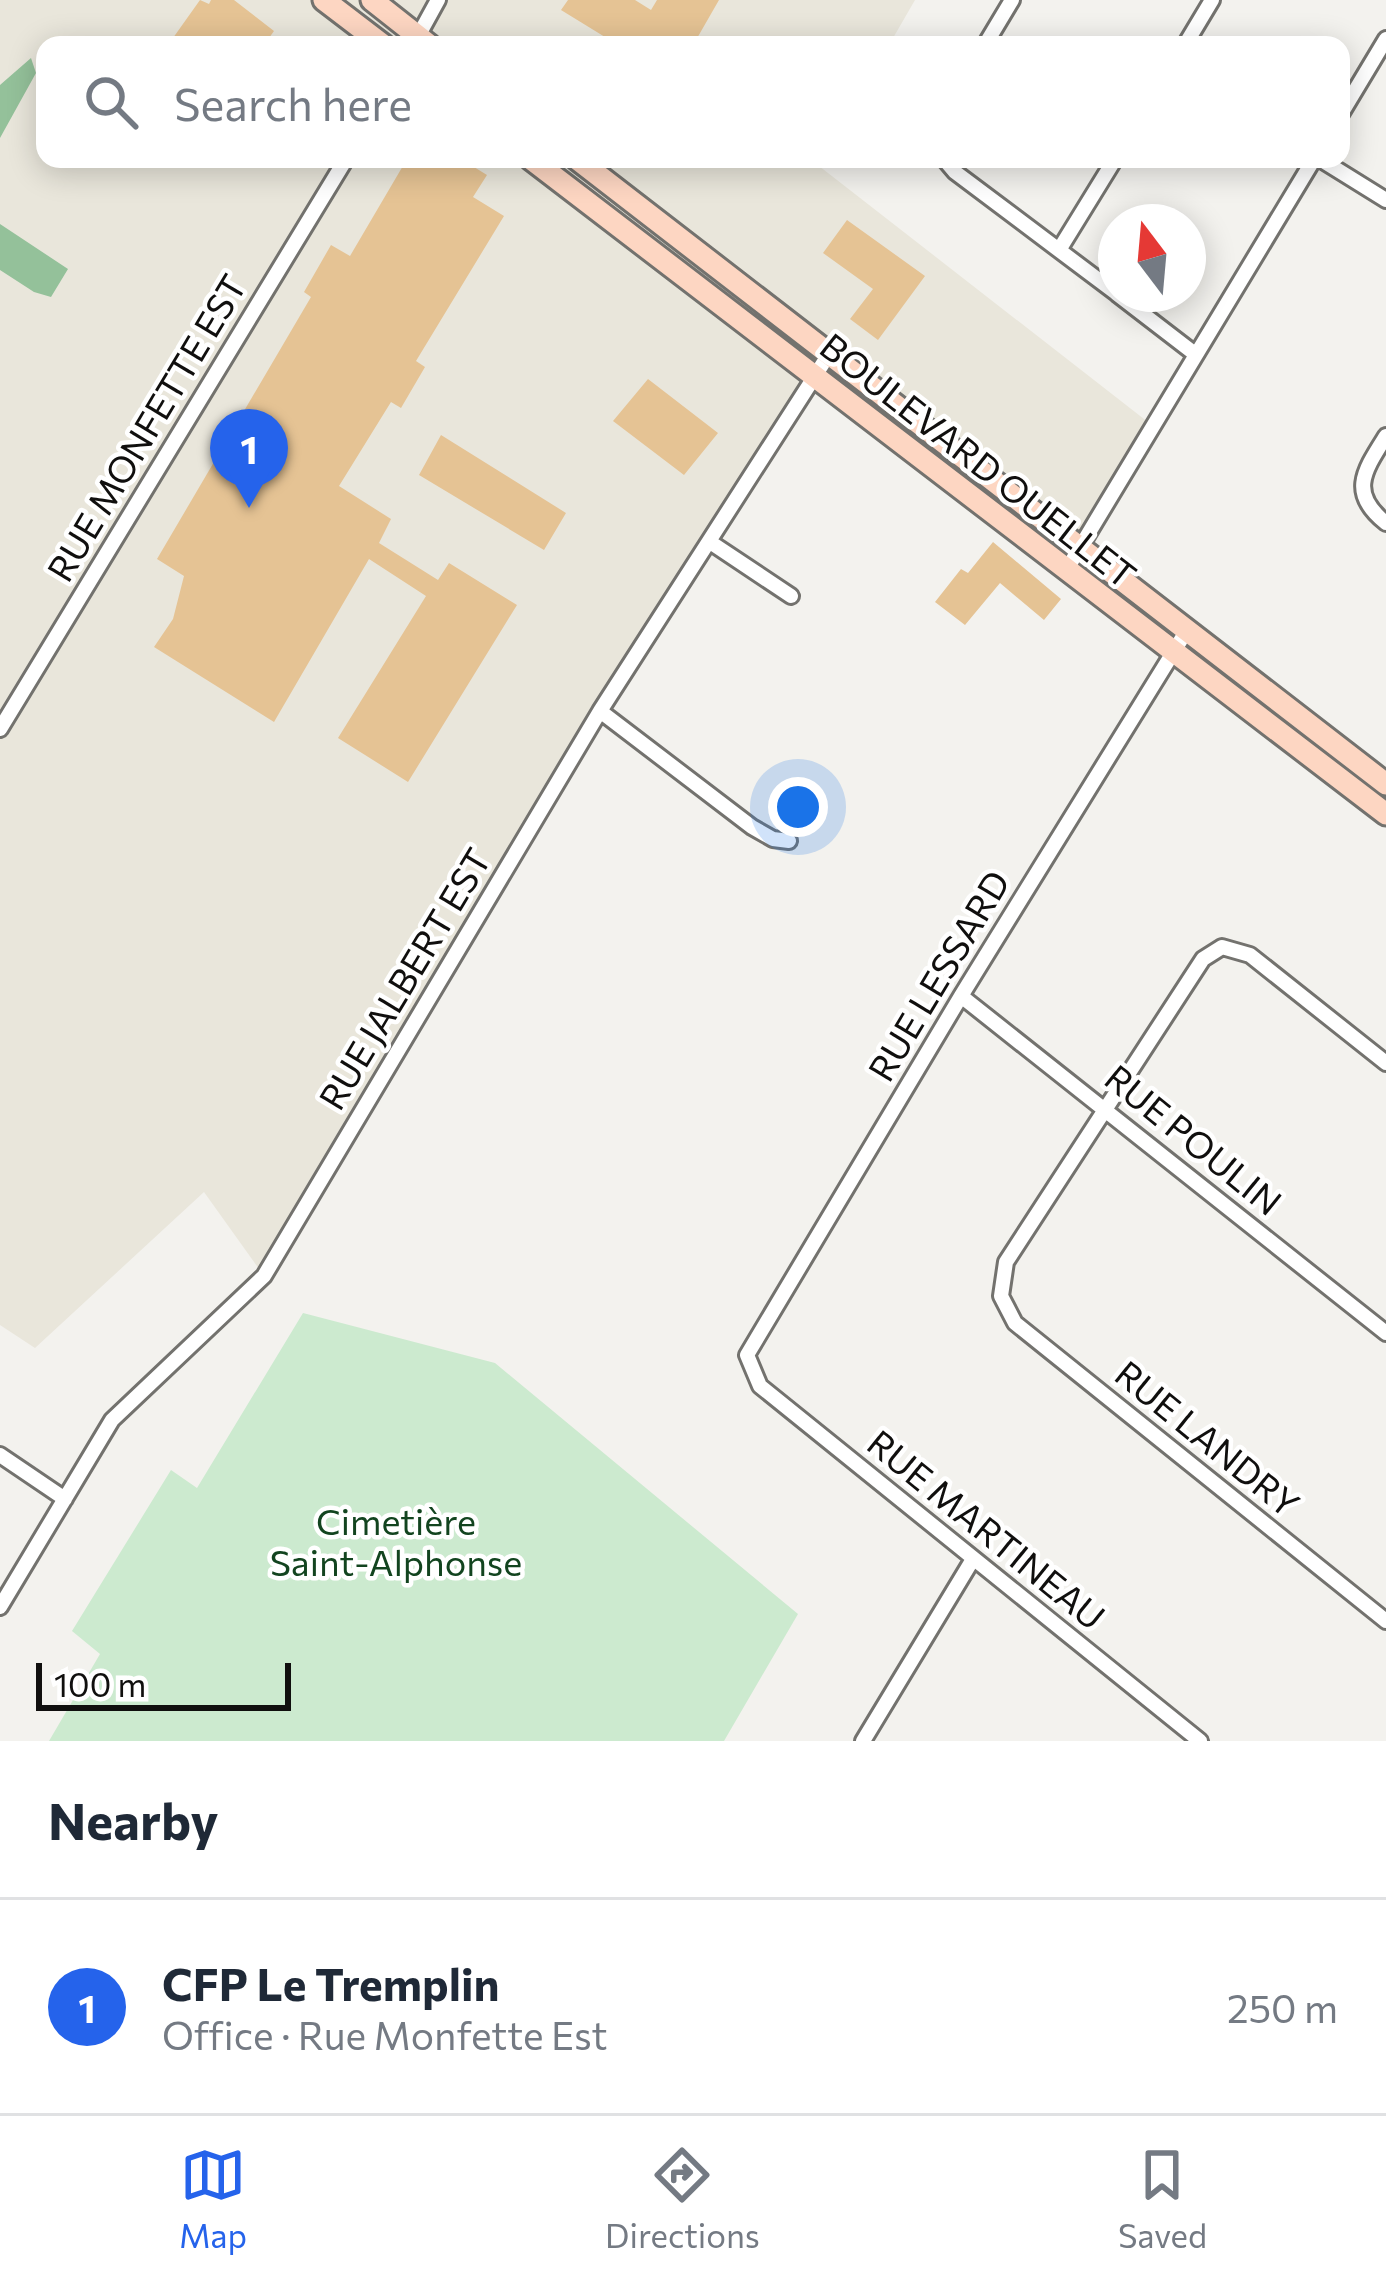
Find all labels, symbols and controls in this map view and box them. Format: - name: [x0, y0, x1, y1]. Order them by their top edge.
- search box: [36, 36, 1350, 168]
- icon: search: [78, 69, 144, 135]
- text: Search here: [174, 75, 412, 130]
- north arrow: [1098, 204, 1206, 312]
- street label: RUE MONFETTE EST: [36, 266, 254, 588]
- street label: BOULEVARD OUELLET: [813, 323, 1146, 596]
- pin: 1: [210, 409, 288, 508]
- your location: [768, 777, 828, 837]
- street label: RUE JALBERT EST: [308, 839, 499, 1117]
- street label: RUE LESSARD: [857, 862, 1017, 1088]
- street label: RUE POULIN: [1097, 1054, 1291, 1223]
- street label: RUE LANDRY: [1107, 1350, 1309, 1525]
- street label: RUE MARTINEAU: [860, 1419, 1115, 1638]
- park label: Cimetière Saint-Alphonse: [270, 1498, 522, 1583]
- scale bar: [36, 1657, 291, 1710]
- text: 100 m: [54, 1663, 146, 1704]
- text: Nearby: [48, 1788, 218, 1851]
- text: CFP Le Tremplin: [162, 1955, 500, 2010]
- text: 1: [78, 1983, 96, 2031]
- text: 250 m: [1227, 1983, 1338, 2031]
- text: Office · Rue Monfette Est: [162, 2010, 608, 2058]
- tab: Map: [179, 2142, 247, 2255]
- tab: Directions: [605, 2142, 760, 2255]
- tab: Saved: [1118, 2142, 1207, 2255]

